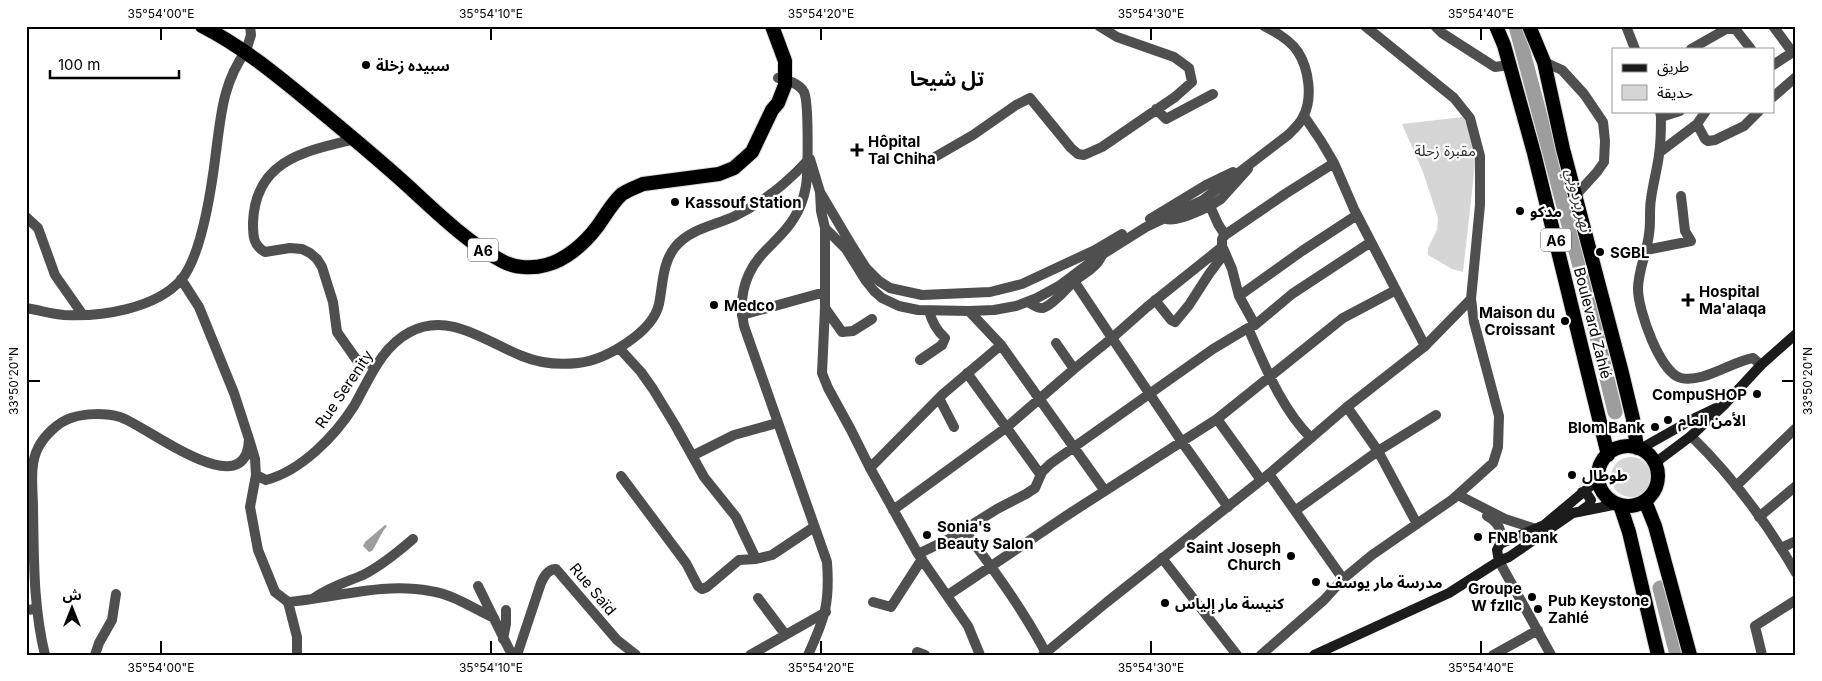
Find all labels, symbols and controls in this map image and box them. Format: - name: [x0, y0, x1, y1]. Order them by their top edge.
- text: 35°54'00"E: [128, 6, 194, 21]
- text: 35°54'10"E: [459, 6, 523, 21]
- text: 35°54'20"E: [788, 6, 854, 21]
- text: 35°54'30"E: [1118, 6, 1184, 21]
- text: 35°54'40"E: [1448, 6, 1514, 21]
- scale bar: [50, 48, 179, 80]
- legend: [1612, 48, 1774, 112]
- text: 100 m: [58, 55, 100, 74]
- place label: سبيده زخلة: [376, 56, 450, 75]
- text: طريق: [1657, 57, 1689, 77]
- marker: سبيده زخلة: [360, 59, 372, 71]
- district label: تل شيحا: [910, 67, 984, 91]
- text: حديقة: [1657, 83, 1693, 102]
- place label: Hôpital Tal Chiha: [868, 132, 936, 168]
- park label: مقبرة زحلة: [1414, 141, 1476, 160]
- marker: Hôpital Tal Chiha: [850, 143, 864, 157]
- water label: نهر بردوني: [1558, 166, 1597, 236]
- place label: Kassouf Station: [685, 193, 802, 212]
- marker: Kassouf Station: [669, 196, 681, 208]
- place label: مدكو: [1530, 202, 1562, 221]
- marker: مدكو: [1514, 205, 1526, 217]
- road number: A6: [1541, 228, 1571, 252]
- road number: A6: [468, 238, 498, 262]
- place label: SGBL: [1610, 243, 1650, 262]
- marker: SGBL: [1594, 246, 1606, 258]
- street label: Boulevard Zahlé: [1570, 265, 1616, 381]
- place label: Hospital Ma'alaqa: [1699, 282, 1766, 318]
- marker: Hospital Ma'alaqa: [1681, 293, 1695, 307]
- place label: Medco: [724, 296, 774, 315]
- marker: Medco: [708, 299, 720, 311]
- place label: Maison du Croissant: [1479, 303, 1555, 339]
- marker: Maison du Croissant: [1559, 315, 1571, 327]
- street label: Rue Serenity: [311, 346, 377, 432]
- text: 33°50'20"N: [6, 347, 21, 415]
- text: 33°50'20"N: [1800, 347, 1815, 415]
- place label: CompuSHOP: [1652, 385, 1747, 404]
- marker: CompuSHOP: [1751, 388, 1763, 400]
- place label: الأمن العام: [1678, 411, 1746, 432]
- marker: الأمن العام: [1662, 414, 1674, 426]
- place label: Blom Bank: [1568, 418, 1645, 437]
- marker: Blom Bank: [1649, 421, 1661, 433]
- place label: طوطال: [1582, 466, 1628, 485]
- marker: طوطال: [1566, 469, 1578, 481]
- place label: Sonia's Beauty Salon: [937, 517, 1034, 553]
- place label: FNB bank: [1488, 528, 1558, 547]
- marker: Sonia's Beauty Salon: [921, 529, 933, 541]
- marker: FNB bank: [1472, 531, 1484, 543]
- place label: Saint Joseph Church: [1186, 538, 1281, 574]
- marker: Saint Joseph Church: [1285, 550, 1297, 562]
- street label: Rue Saïd: [566, 559, 620, 619]
- place label: مدرسة مار يوسف: [1326, 573, 1443, 592]
- marker: مدرسة مار يوسف: [1310, 576, 1322, 588]
- place label: Groupe W fzllc: [1468, 579, 1522, 615]
- north arrow: [48, 584, 98, 634]
- text: ش: [62, 586, 82, 603]
- marker: Groupe W fzllc: [1526, 591, 1538, 603]
- place label: Pub Keystone Zahlé: [1548, 591, 1649, 627]
- place label: كنيسة مار إلياس: [1175, 594, 1284, 614]
- marker: كنيسة مار إلياس: [1159, 597, 1171, 609]
- marker: Pub Keystone Zahlé: [1532, 603, 1544, 615]
- text: 35°54'00"E: [128, 660, 194, 675]
- text: 35°54'10"E: [459, 660, 523, 675]
- text: 35°54'20"E: [788, 660, 854, 675]
- text: 35°54'30"E: [1118, 660, 1184, 675]
- text: 35°54'40"E: [1448, 660, 1514, 675]

